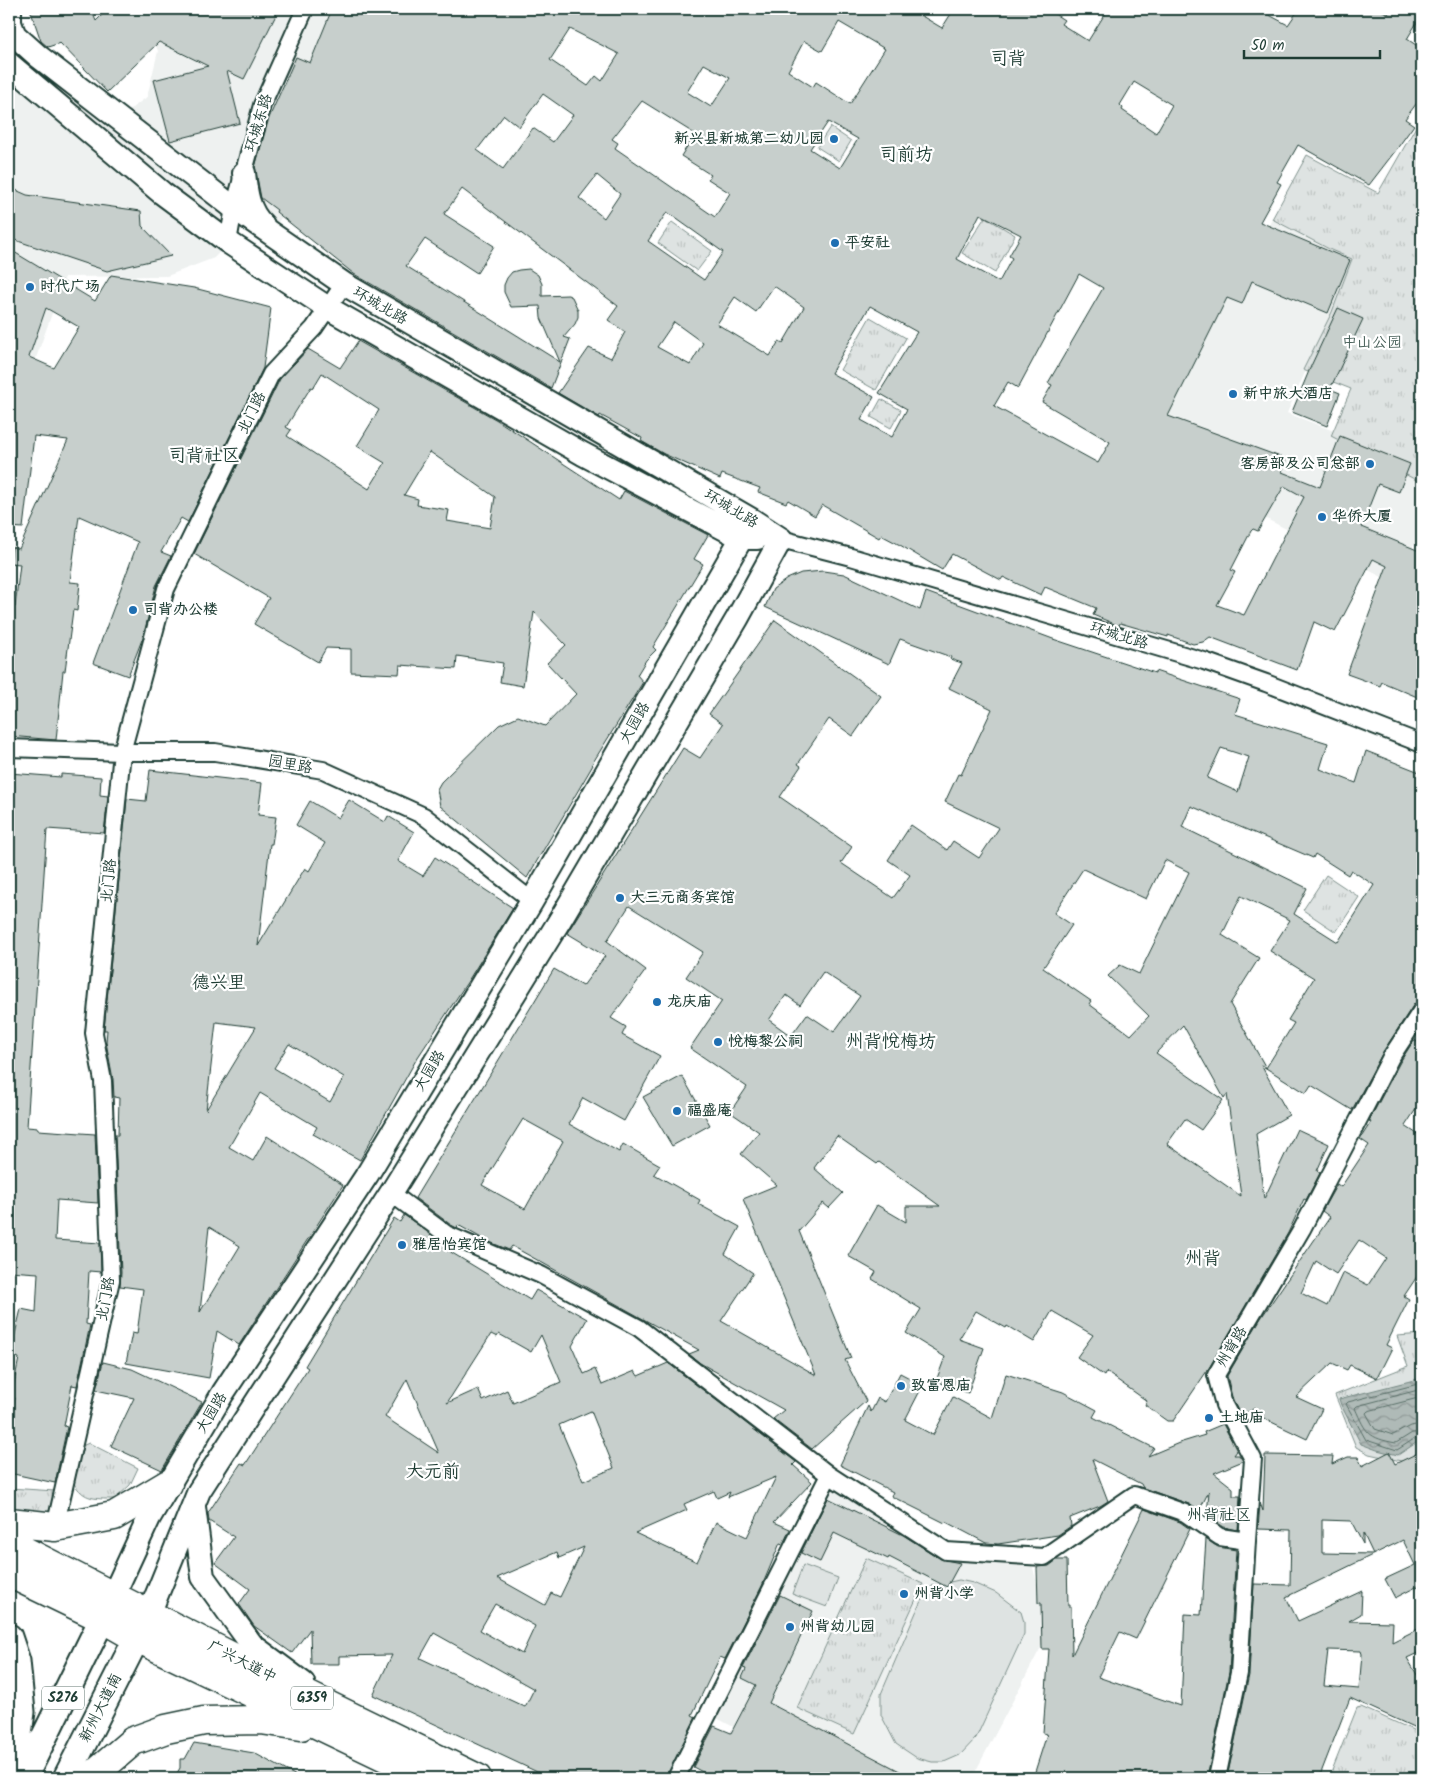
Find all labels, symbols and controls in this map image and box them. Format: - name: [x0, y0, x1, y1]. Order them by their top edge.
- scale bar: [1244, 28, 1380, 60]
- text: 50 m: [1251, 34, 1285, 58]
- district label: 司背: [990, 45, 1026, 74]
- street label: 环城东路: [239, 91, 279, 155]
- place label: 新兴县新城第二幼儿园: [674, 127, 824, 151]
- marker: 新兴县新城第二幼儿园: [828, 133, 840, 145]
- district label: 司前坊: [879, 141, 933, 170]
- place label: 平安社: [845, 231, 890, 255]
- marker: 平安社: [829, 237, 841, 249]
- place label: 时代广场: [40, 275, 100, 299]
- marker: 时代广场: [24, 281, 36, 293]
- street label: 环城北路: [348, 281, 412, 331]
- park label: 中山公园: [1342, 331, 1402, 355]
- place label: 新中旅大酒店: [1243, 382, 1333, 406]
- street label: 北门路: [231, 388, 273, 438]
- marker: 新中旅大酒店: [1227, 388, 1239, 400]
- district label: 司背社区: [168, 442, 240, 471]
- place label: 客房部及公司总部: [1240, 452, 1360, 476]
- marker: 客房部及公司总部: [1364, 458, 1376, 470]
- street label: 环城北路: [699, 483, 763, 535]
- place label: 华侨大厦: [1332, 505, 1392, 529]
- marker: 华侨大厦: [1316, 511, 1328, 523]
- place label: 司背办公楼: [143, 598, 218, 622]
- marker: 司背办公楼: [127, 604, 139, 616]
- street label: 环城北路: [1087, 616, 1151, 656]
- street label: 大园路: [613, 698, 657, 748]
- street label: 园里路: [266, 749, 314, 781]
- street label: 北门路: [95, 857, 123, 905]
- place label: 大三元商务宾馆: [630, 886, 735, 910]
- marker: 大三元商务宾馆: [614, 892, 626, 904]
- district label: 德兴里: [192, 969, 246, 998]
- place label: 龙庆庙: [667, 990, 712, 1014]
- marker: 龙庆庙: [651, 996, 663, 1008]
- district label: 州背悦梅坊: [846, 1028, 936, 1057]
- place label: 悦梅黎公祠: [728, 1030, 803, 1054]
- marker: 悦梅黎公祠: [712, 1036, 724, 1048]
- street label: 大园路: [408, 1046, 452, 1096]
- place label: 福盛庵: [687, 1099, 732, 1123]
- marker: 福盛庵: [671, 1105, 683, 1117]
- place label: 雅居怡宾馆: [412, 1233, 487, 1257]
- marker: 雅居怡宾馆: [396, 1239, 408, 1251]
- district label: 州背: [1185, 1245, 1221, 1274]
- street label: 北门路: [90, 1275, 122, 1323]
- street label: 州背路: [1210, 1322, 1254, 1372]
- place label: 致富恩庙: [911, 1374, 971, 1398]
- marker: 致富恩庙: [895, 1380, 907, 1392]
- street label: 大园路: [190, 1388, 234, 1438]
- place label: 土地庙: [1219, 1406, 1264, 1430]
- marker: 土地庙: [1203, 1412, 1215, 1424]
- district label: 大元前: [406, 1458, 460, 1487]
- district label: 州背社区: [1187, 1503, 1251, 1528]
- place label: 州背小学: [914, 1582, 974, 1606]
- marker: 州背小学: [898, 1588, 910, 1600]
- place label: 州背幼儿园: [800, 1615, 875, 1639]
- marker: 州背幼儿园: [784, 1621, 796, 1633]
- street label: 广兴大道中: [203, 1634, 281, 1690]
- street label: 新州大道南: [73, 1669, 129, 1747]
- road number: S276: [42, 1686, 84, 1710]
- road number: G359: [291, 1686, 333, 1710]

